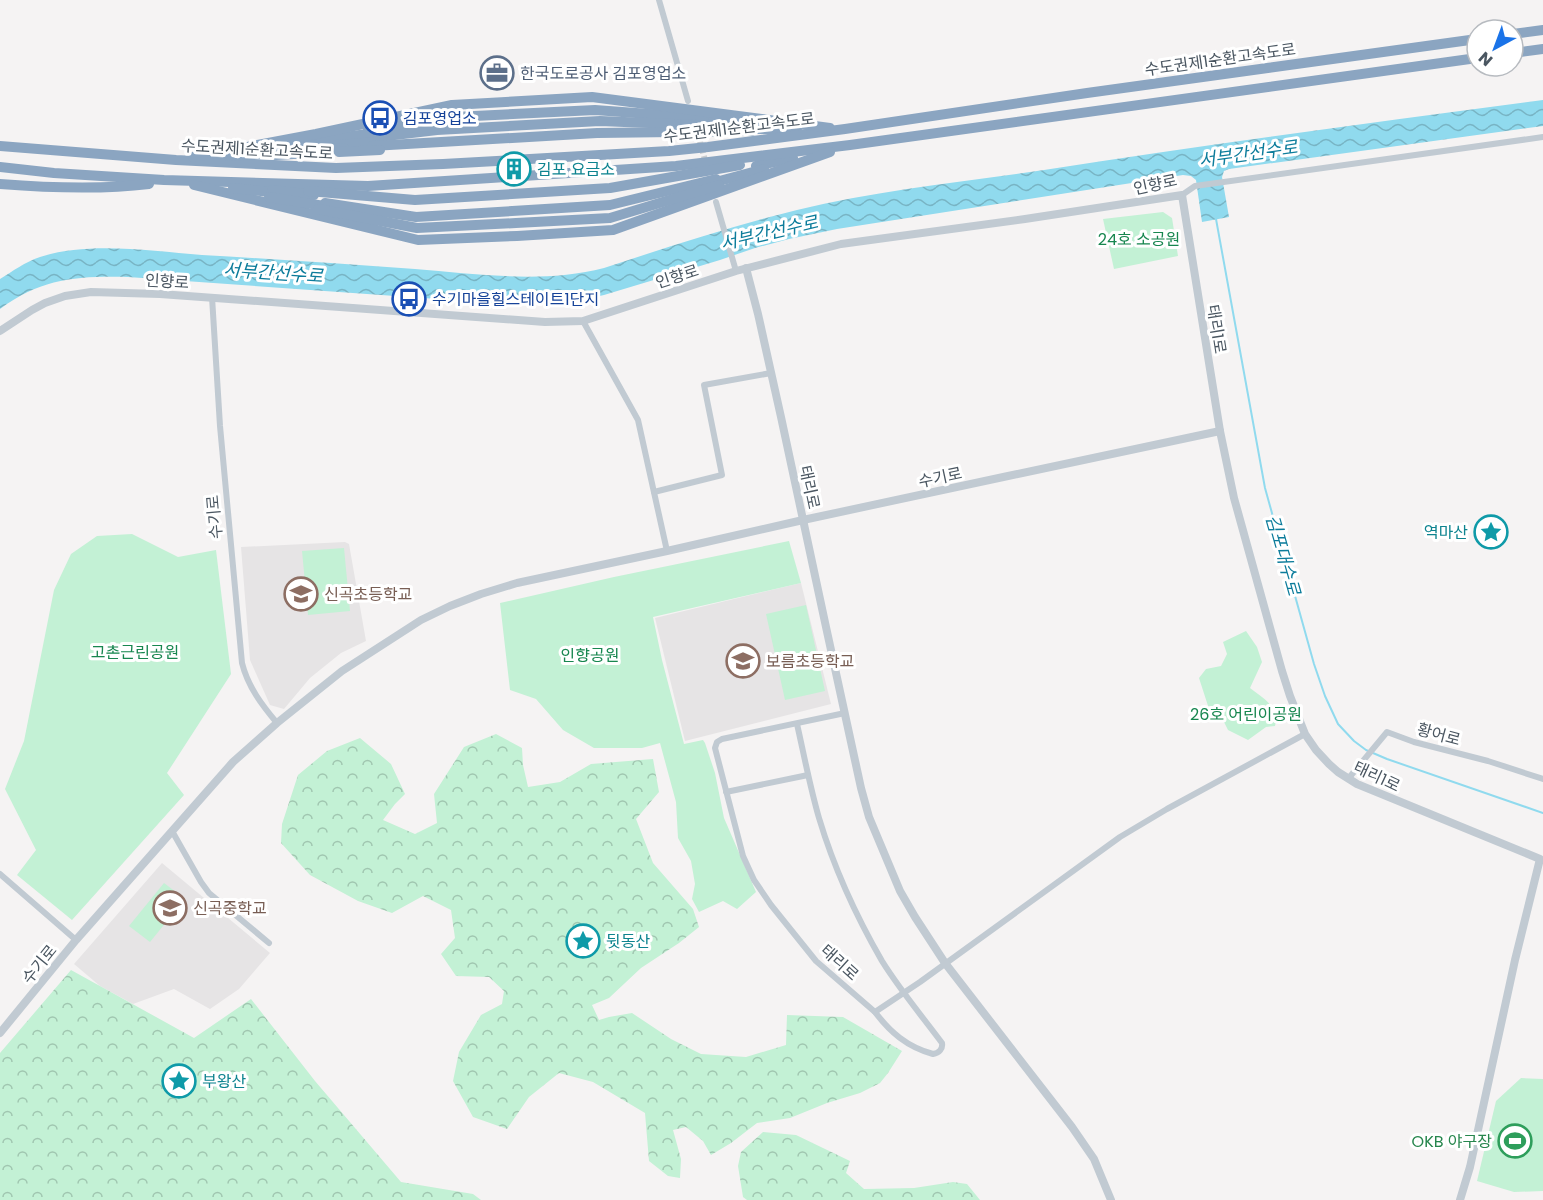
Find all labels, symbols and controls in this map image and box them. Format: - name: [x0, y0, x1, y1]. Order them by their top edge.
- north arrow: [1465, 18, 1525, 78]
- street label: 수도권제1순환고속도로: [1143, 37, 1297, 81]
- text: N: [1473, 46, 1498, 72]
- office icon: 한국도로공사 김포영업소: [479, 55, 515, 91]
- place label: 한국도로공사 김포영업소: [520, 62, 686, 85]
- bus stop icon: 김포영업소: [362, 100, 398, 136]
- place label: 김포영업소: [403, 107, 477, 130]
- street label: 수도권제1순환고속도로: [662, 107, 816, 148]
- street label: 수도권제1순환고속도로: [180, 134, 334, 165]
- water label: 서부간선수로: [1197, 134, 1300, 173]
- building icon: 김포 요금소: [496, 151, 532, 187]
- place label: 김포 요금소: [537, 158, 615, 181]
- street label: 인향로: [1131, 169, 1179, 200]
- water label: 서부간선수로: [718, 209, 822, 256]
- park label: 24호 소공원: [1098, 228, 1180, 251]
- water label: 서부간선수로: [223, 257, 325, 289]
- street label: 인향로: [653, 259, 702, 294]
- street label: 인향로: [144, 269, 190, 294]
- bus stop icon: 수기마을힐스테이트1단지: [391, 281, 427, 317]
- place label: 수기마을힐스테이트1단지: [432, 288, 599, 311]
- street label: 태리1로: [1201, 303, 1232, 355]
- street label: 수기로: [916, 462, 964, 493]
- street label: 태리로: [794, 463, 825, 511]
- street label: 수기로: [201, 494, 228, 540]
- water label: 김포대수로: [1260, 512, 1307, 599]
- place icon: 역마산: [1473, 514, 1509, 550]
- place label: 역마산: [1424, 521, 1468, 544]
- school or university icon: 신곡초등학교: [283, 576, 319, 612]
- place label: 신곡초등학교: [324, 583, 412, 606]
- park label: 고촌근린공원: [91, 641, 179, 664]
- school or university icon: 보름초등학교: [725, 643, 761, 679]
- park label: 인향공원: [561, 644, 619, 667]
- place label: 보름초등학교: [766, 650, 854, 673]
- park label: 26호 어린이공원: [1190, 703, 1302, 726]
- street label: 황어로: [1415, 718, 1463, 751]
- street label: 태리1로: [1350, 756, 1404, 797]
- school or university icon: 신곡중학교: [152, 890, 188, 926]
- place label: 신곡중학교: [193, 897, 267, 920]
- place icon: 뒷동산: [565, 923, 601, 959]
- place label: 뒷동산: [606, 930, 650, 953]
- street label: 태리로: [816, 939, 864, 986]
- street label: 수기로: [17, 940, 62, 989]
- place icon: 부왕산: [161, 1063, 197, 1099]
- place label: 부왕산: [202, 1070, 246, 1093]
- sports icon: OKB 야구장: [1497, 1123, 1533, 1159]
- place label: OKB 야구장: [1412, 1130, 1492, 1153]

